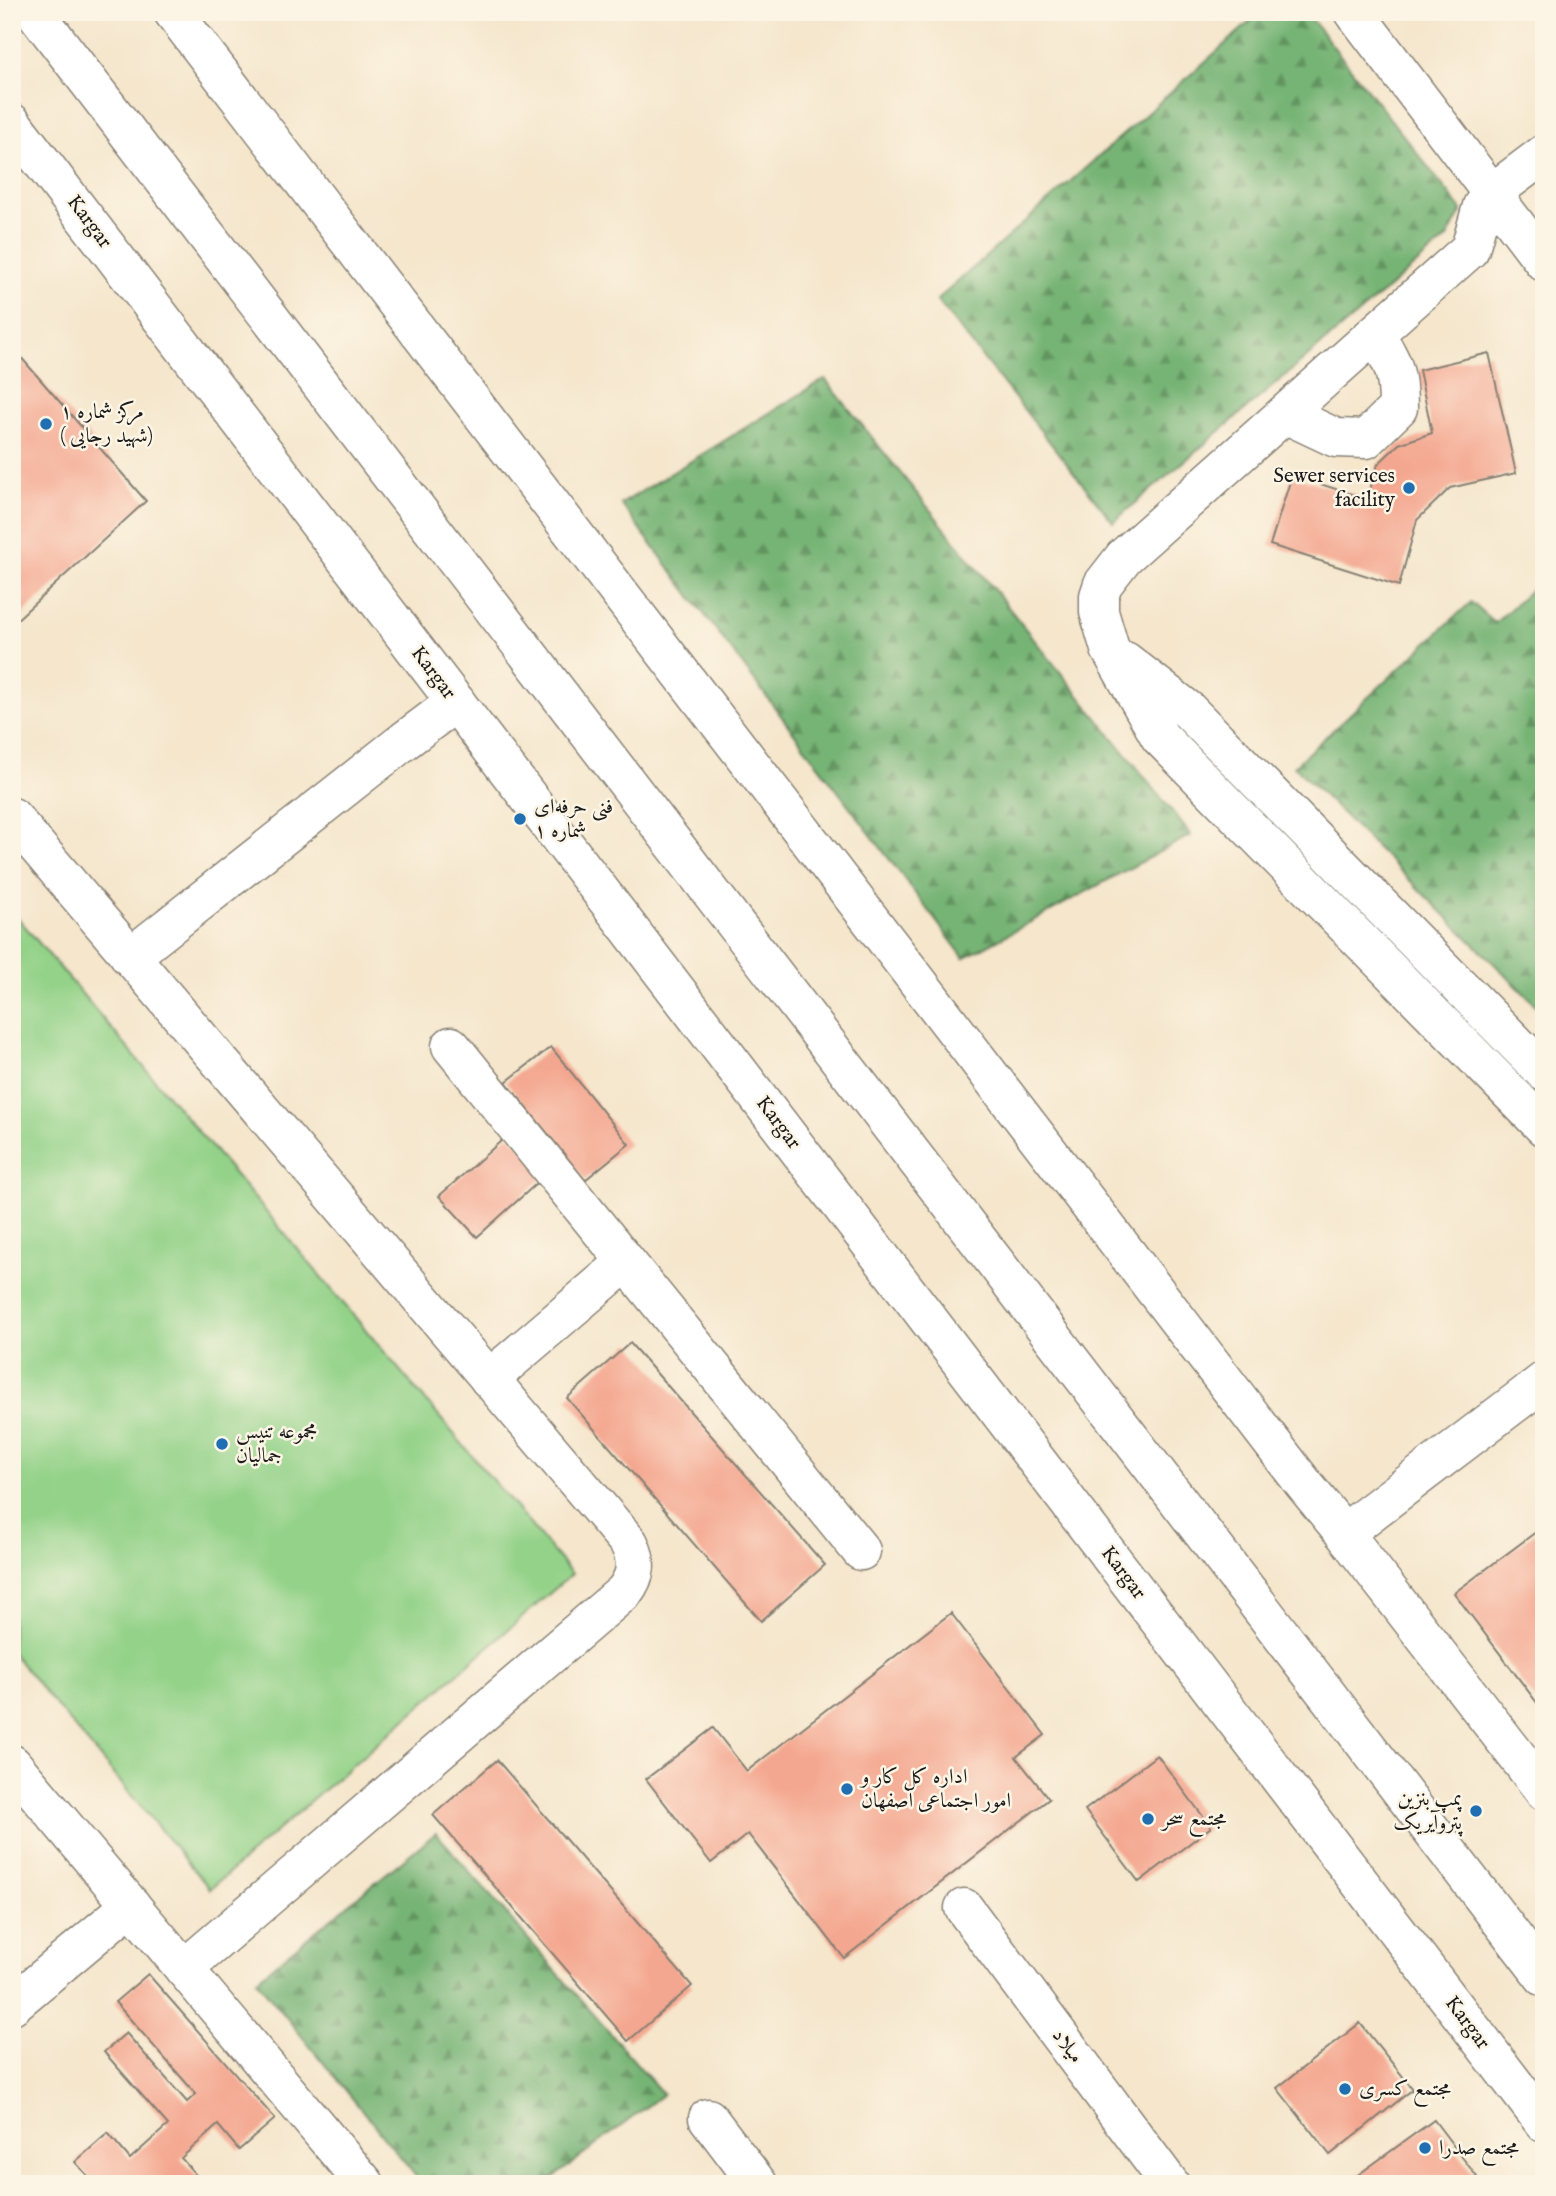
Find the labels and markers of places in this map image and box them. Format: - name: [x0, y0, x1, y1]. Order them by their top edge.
- place label: مرکز شماره ۱ ( شهید رجایی): [60, 399, 153, 450]
- marker: مرکز شماره ۱ ( شهید رجایی): [38, 416, 54, 432]
- place label: Sewer services facility: [1273, 463, 1396, 514]
- marker: Sewer services facility: [1401, 480, 1417, 496]
- place label: فنی حرفه‌ای شماره ۱: [534, 794, 613, 845]
- marker: فنی حرفه‌ای شماره ۱: [512, 811, 528, 827]
- place label: مجموعه تنیس جمالیان: [236, 1419, 318, 1470]
- marker: مجموعه تنیس جمالیان: [214, 1436, 230, 1452]
- place label: اداره کل کار و امور اجتماعی اصفهان: [859, 1764, 1011, 1815]
- marker: اداره کل کار و امور اجتماعی اصفهان: [839, 1781, 855, 1797]
- place label: پمپ بنزین پتروآیریک: [1393, 1786, 1463, 1837]
- marker: پمپ بنزین پتروآیریک: [1468, 1803, 1484, 1819]
- place label: مجتمع سحر: [1160, 1806, 1227, 1837]
- marker: مجتمع سحر: [1140, 1811, 1156, 1827]
- place label: مجتمع کسری: [1359, 2076, 1451, 2107]
- marker: مجتمع کسری: [1337, 2081, 1353, 2097]
- place label: مجتمع صدرا: [1439, 2135, 1519, 2166]
- marker: مجتمع صدرا: [1417, 2140, 1433, 2156]

